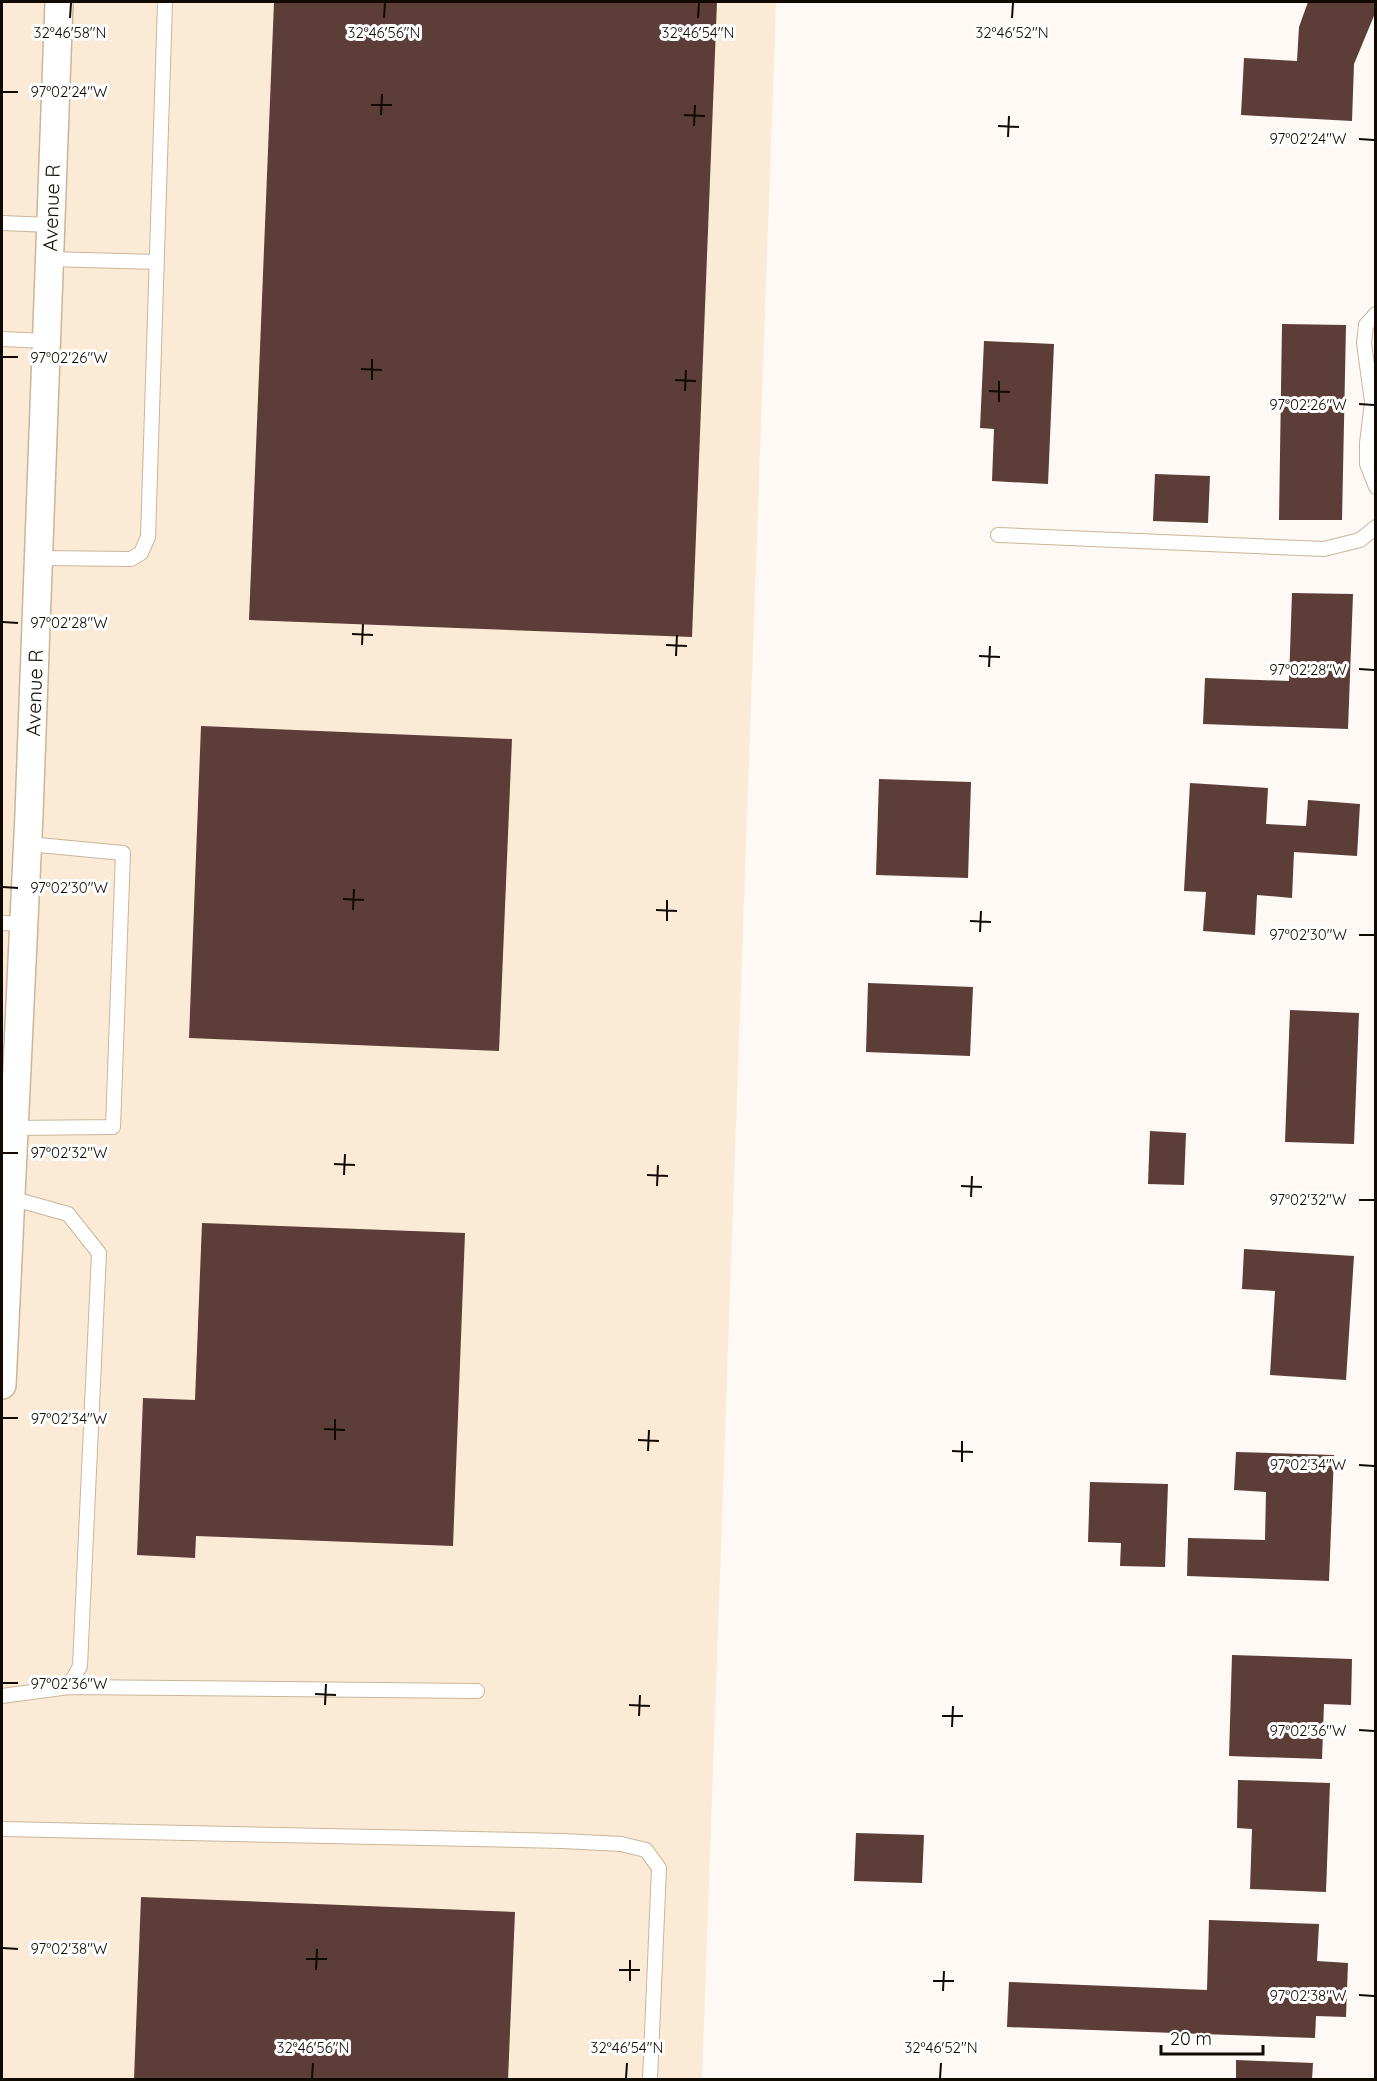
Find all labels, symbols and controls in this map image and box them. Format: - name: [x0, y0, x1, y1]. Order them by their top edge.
- text: 32°46'58"N: [34, 23, 106, 42]
- text: 32°46'56"N: [348, 23, 420, 42]
- text: 32°46'54"N: [662, 23, 734, 42]
- text: 32°46'52"N: [975, 23, 1049, 42]
- text: 97°02'24"W: [31, 82, 108, 101]
- text: 97°02'24"W: [1270, 129, 1347, 148]
- street label: Avenue R: [37, 164, 65, 252]
- text: 97°02'26"W: [30, 348, 108, 367]
- text: 97°02'26"W: [1269, 395, 1347, 414]
- text: 97°02'28"W: [30, 613, 108, 632]
- street label: Avenue R: [20, 649, 48, 737]
- text: 97°02'28"W: [1269, 660, 1347, 679]
- text: 97°02'30"W: [30, 878, 108, 897]
- text: 97°02'30"W: [1269, 925, 1347, 944]
- text: 97°02'32"W: [30, 1143, 108, 1162]
- text: 97°02'32"W: [1269, 1190, 1347, 1209]
- text: 97°02'34"W: [31, 1409, 108, 1428]
- text: 97°02'34"W: [1270, 1455, 1347, 1474]
- text: 97°02'36"W: [31, 1674, 108, 1693]
- text: 97°02'36"W: [1270, 1721, 1347, 1740]
- text: 97°02'38"W: [31, 1939, 108, 1958]
- text: 97°02'38"W: [1270, 1986, 1347, 2005]
- scale bar: [1161, 2018, 1263, 2056]
- text: 20 m: [1170, 2027, 1212, 2050]
- text: 32°46'56"N: [277, 2038, 349, 2057]
- text: 32°46'54"N: [591, 2038, 663, 2057]
- text: 32°46'52"N: [904, 2038, 978, 2057]

